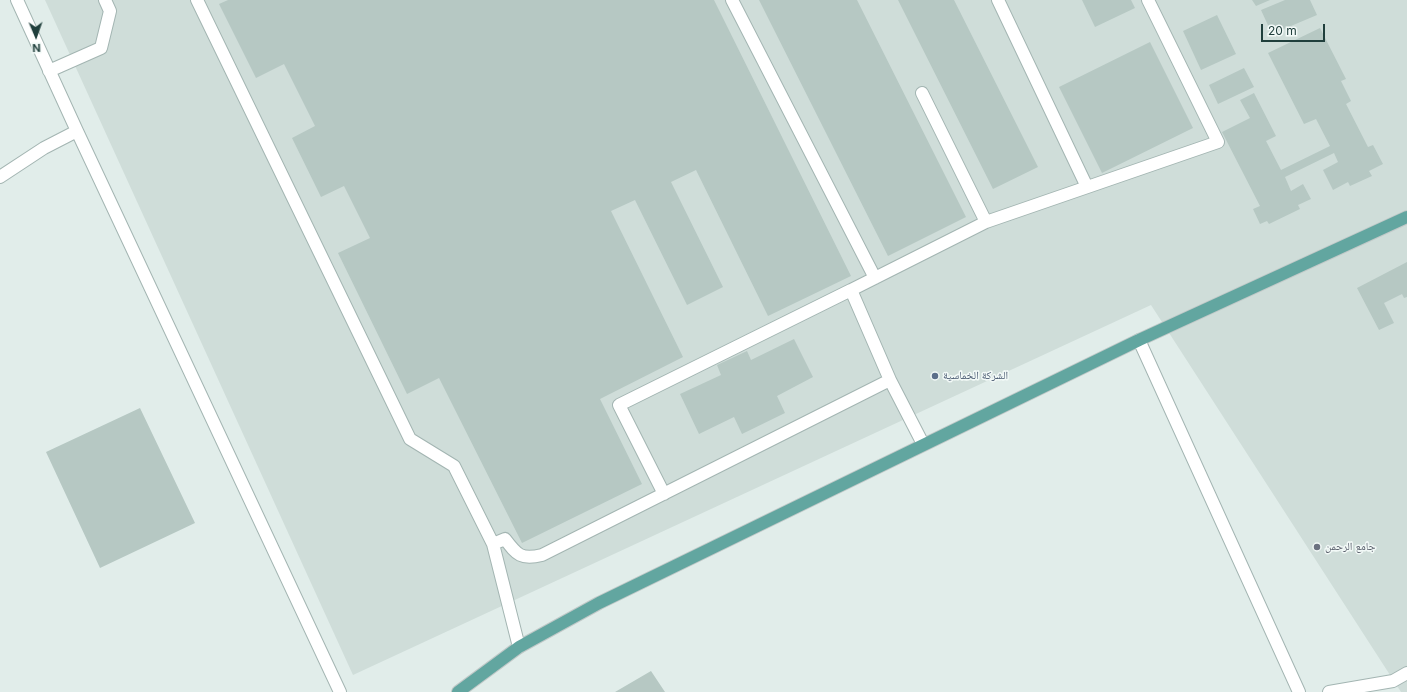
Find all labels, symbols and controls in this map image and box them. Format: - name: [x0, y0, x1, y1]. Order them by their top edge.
- north arrow: [16, 16, 56, 56]
- scale bar: [1263, 16, 1327, 42]
- text: 20 m: [1268, 23, 1297, 38]
- text: N: [32, 41, 41, 55]
- place label: الشركة الخماسية: [943, 369, 1008, 383]
- marker: الشركة الخماسية: [930, 371, 940, 381]
- place label: جامع الرحمن: [1325, 540, 1376, 554]
- marker: جامع الرحمن: [1312, 542, 1322, 552]

